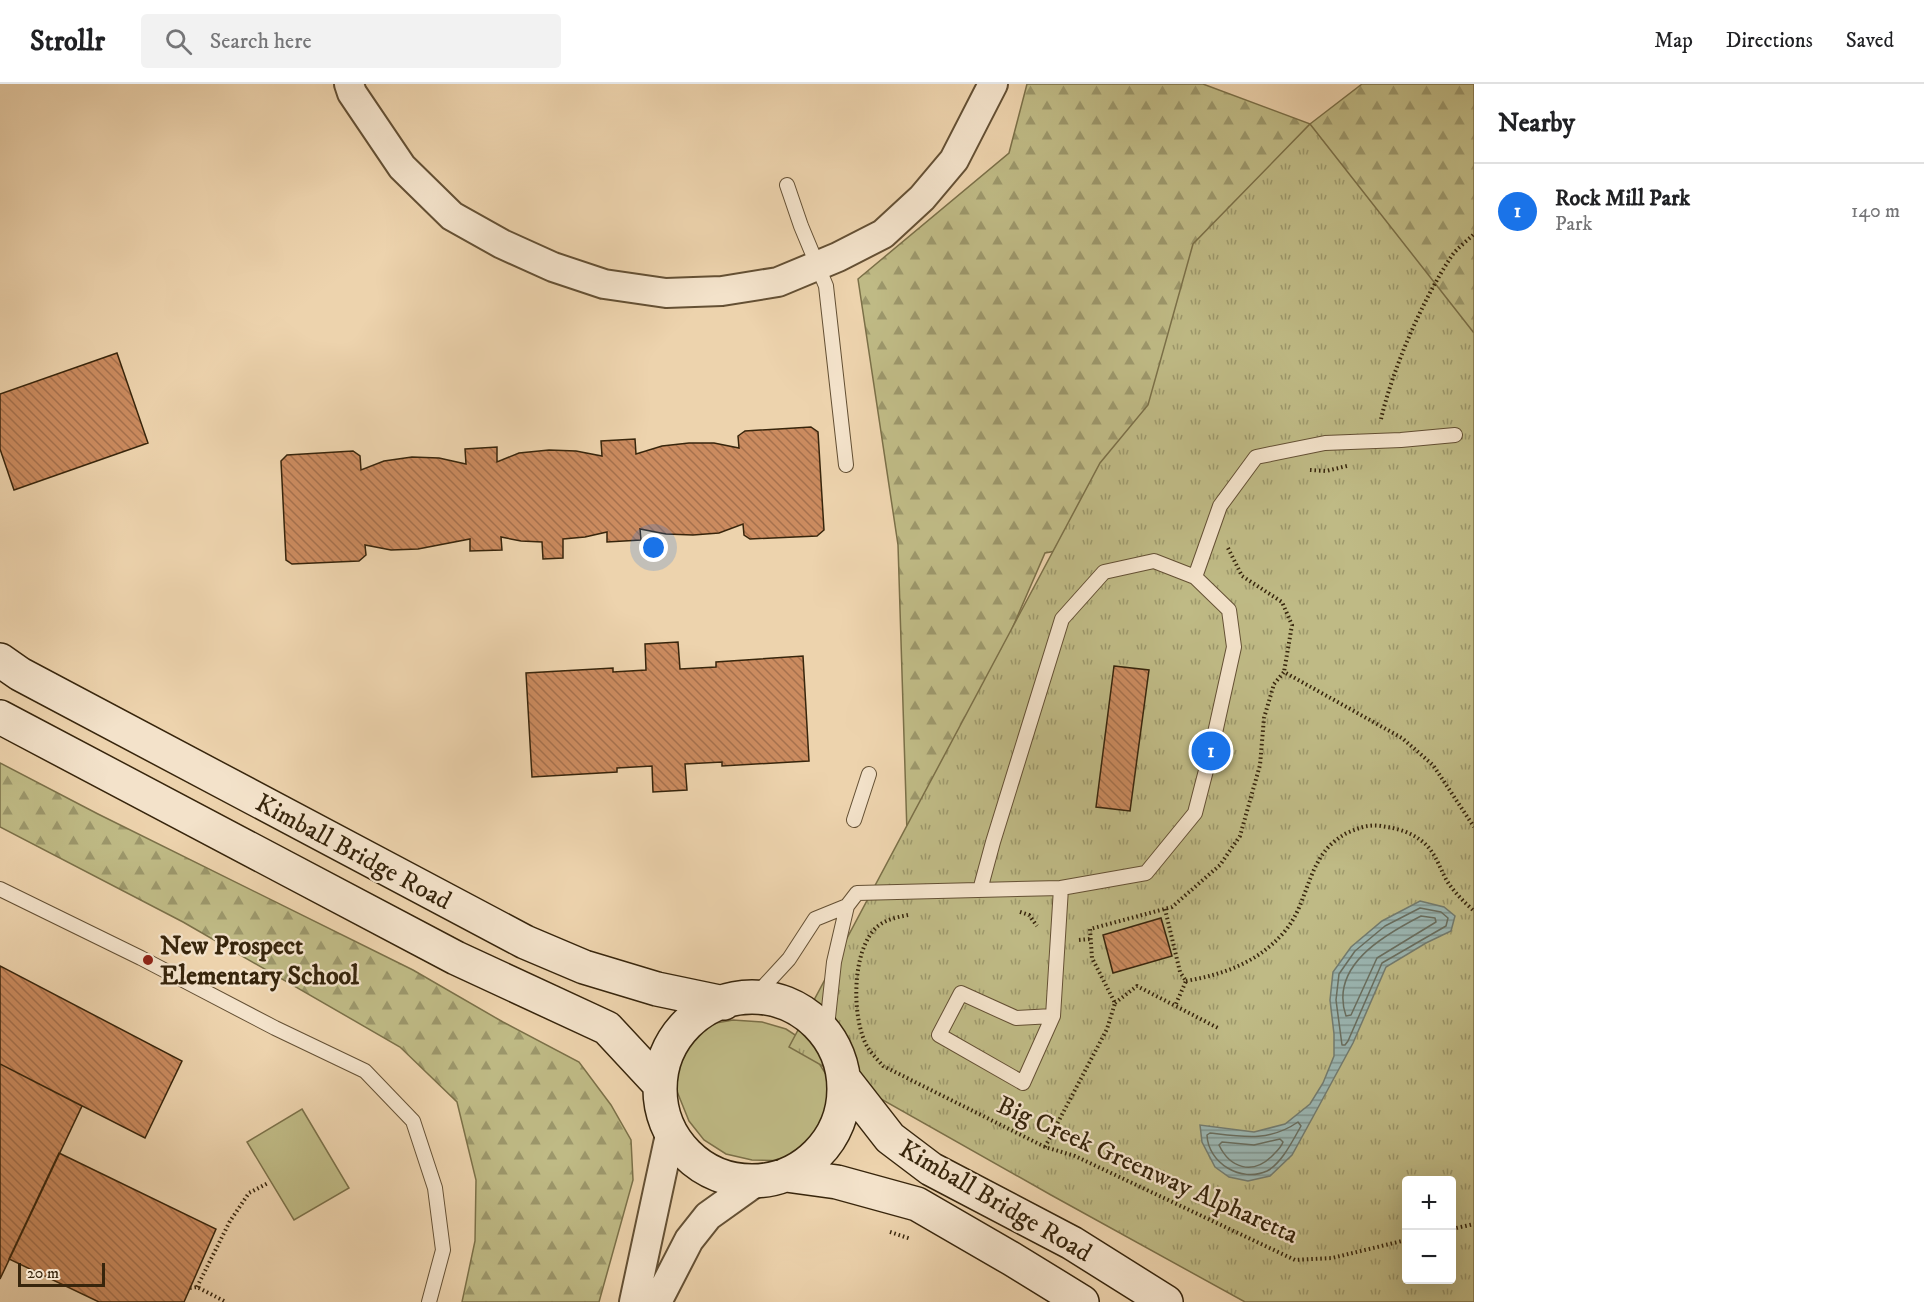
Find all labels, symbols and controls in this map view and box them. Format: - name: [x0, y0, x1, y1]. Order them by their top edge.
- search box: [141, 14, 561, 68]
- text: Strollr: [30, 24, 105, 59]
- icon: search: [162, 25, 195, 58]
- text: Search here: [210, 28, 312, 55]
- text: Map: [1654, 28, 1693, 54]
- text: Directions: [1726, 28, 1813, 54]
- text: Saved: [1846, 28, 1894, 54]
- text: Nearby: [1498, 107, 1575, 140]
- text: Rock Mill Park: [1555, 185, 1690, 212]
- text: 1: [1514, 199, 1521, 224]
- text: 140 m: [1851, 199, 1900, 224]
- text: Park: [1555, 212, 1592, 237]
- your location: [639, 533, 668, 562]
- pin: 1: [1192, 728, 1230, 774]
- street label: Kimball Bridge Road: [250, 787, 457, 918]
- place label: New Prospect Elementary School: [160, 930, 360, 993]
- marker: New Prospect Elementary School: [141, 953, 155, 967]
- street label: Big Creek Greenway Alpharetta: [992, 1089, 1303, 1252]
- street label: Kimball Bridge Road: [893, 1133, 1098, 1270]
- map controls: [1402, 1176, 1456, 1284]
- button: +: [1402, 1176, 1456, 1230]
- button: −: [1402, 1230, 1456, 1284]
- scale bar: [18, 1260, 105, 1288]
- text: 20 m: [27, 1263, 59, 1283]

